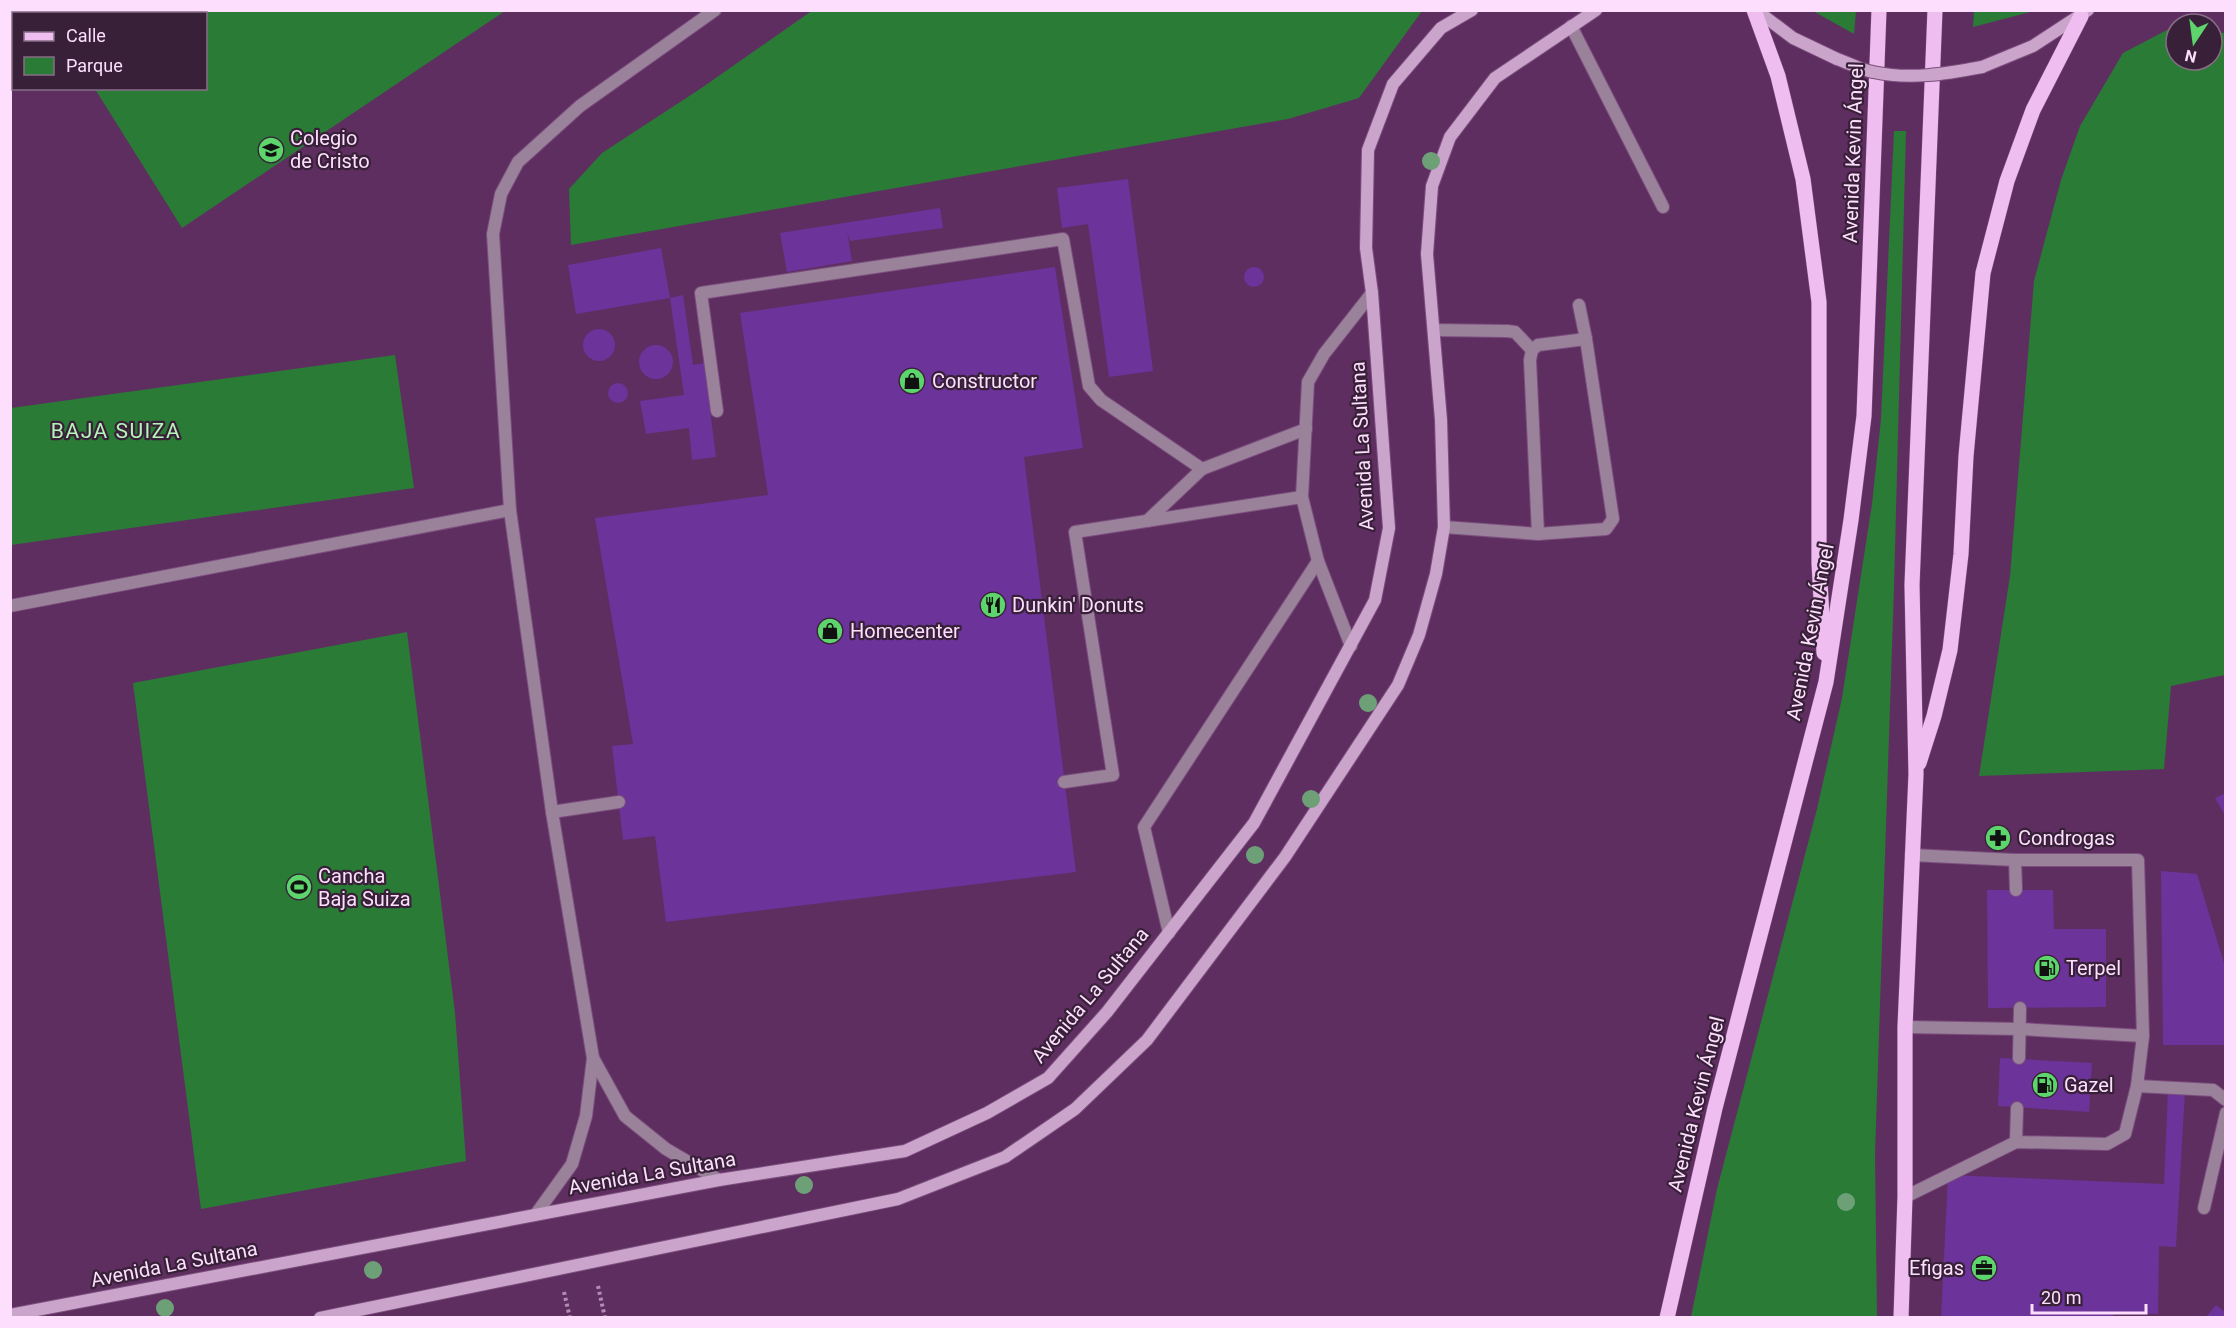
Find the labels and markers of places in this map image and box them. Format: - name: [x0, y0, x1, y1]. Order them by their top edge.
- place label: Colegio de Cristo: [290, 126, 370, 173]
- school or university icon: Colegio de Cristo: [256, 135, 286, 165]
- shop icon: Constructor: [897, 366, 927, 396]
- place label: Constructor: [932, 369, 1037, 393]
- restaurant icon: Dunkin' Donuts: [978, 590, 1008, 620]
- place label: Dunkin' Donuts: [1012, 593, 1144, 617]
- shop icon: Homecenter: [815, 616, 845, 646]
- place label: Homecenter: [850, 619, 960, 643]
- pharmacy icon: Condrogas: [1983, 823, 2013, 853]
- place label: Condrogas: [2018, 826, 2115, 850]
- place label: Cancha Baja Suiza: [318, 864, 411, 911]
- sports icon: Cancha Baja Suiza: [284, 872, 314, 902]
- fuel station icon: Terpel: [2032, 953, 2062, 983]
- place label: Terpel: [2066, 956, 2121, 980]
- fuel station icon: Gazel: [2030, 1070, 2060, 1100]
- place label: Gazel: [2064, 1073, 2114, 1097]
- office icon: Efigas: [1969, 1253, 1999, 1283]
- place label: Efigas: [1909, 1256, 1964, 1280]

